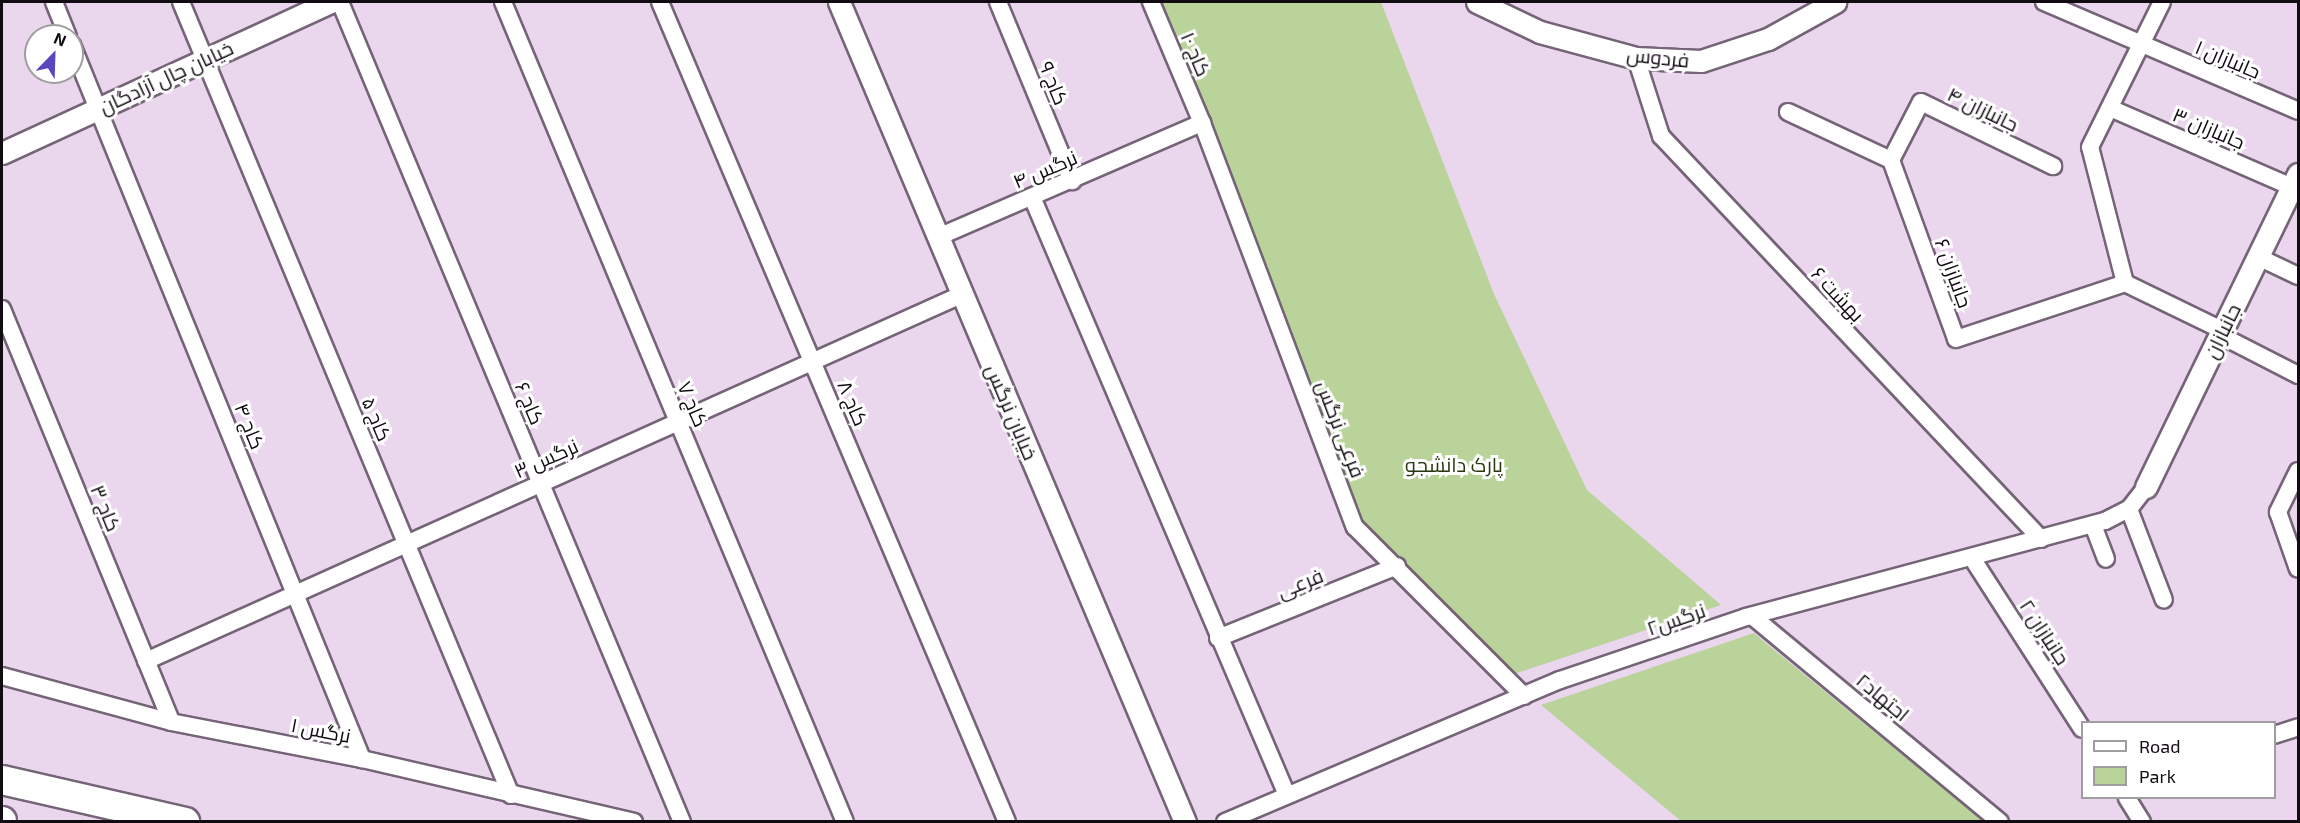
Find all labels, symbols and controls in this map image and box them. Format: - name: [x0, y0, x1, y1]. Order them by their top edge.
- north arrow: [24, 24, 84, 84]
- text: N: [51, 28, 69, 50]
- street label: کاج ۱۰: [1176, 28, 1216, 80]
- street label: خیابان چال آزادگان: [95, 35, 237, 119]
- street label: جانبازان ۱: [2192, 35, 2264, 83]
- street label: فردوس: [1625, 42, 1691, 72]
- street label: کاج ۹: [1034, 58, 1074, 108]
- street label: جانبازان ۴: [1944, 82, 2022, 136]
- street label: جانبازان ۳: [2169, 102, 2249, 154]
- street label: نرگس ۴: [1009, 145, 1081, 193]
- street label: جانبازان ۶: [1930, 235, 1978, 311]
- street label: بهشت ۶: [1807, 262, 1869, 326]
- street label: جانبازان: [2198, 300, 2246, 362]
- street label: خیابان نرگس: [981, 361, 1043, 463]
- street label: کاج ۸: [833, 377, 873, 429]
- street label: فرعی نرگس: [1312, 377, 1370, 481]
- street label: کاج ۶: [510, 378, 550, 428]
- street label: کاج ۷: [673, 378, 713, 430]
- street label: کاج ۵: [357, 393, 397, 445]
- street label: کاج ۴: [230, 399, 270, 453]
- street label: نرگس ۳: [510, 433, 582, 483]
- park label: پارک دانشجو: [1405, 452, 1503, 476]
- street label: کاج ۳: [86, 481, 126, 535]
- street label: فرعی: [1273, 563, 1327, 603]
- street label: جانبازان ۲: [2015, 595, 2075, 669]
- street label: نرگس۲: [1644, 598, 1708, 640]
- street label: اجتهاد۲: [1852, 668, 1914, 726]
- street label: نرگس ۱: [289, 712, 353, 748]
- legend: [2081, 721, 2276, 799]
- text: Road: [2139, 735, 2180, 757]
- text: Park: [2139, 765, 2176, 787]

